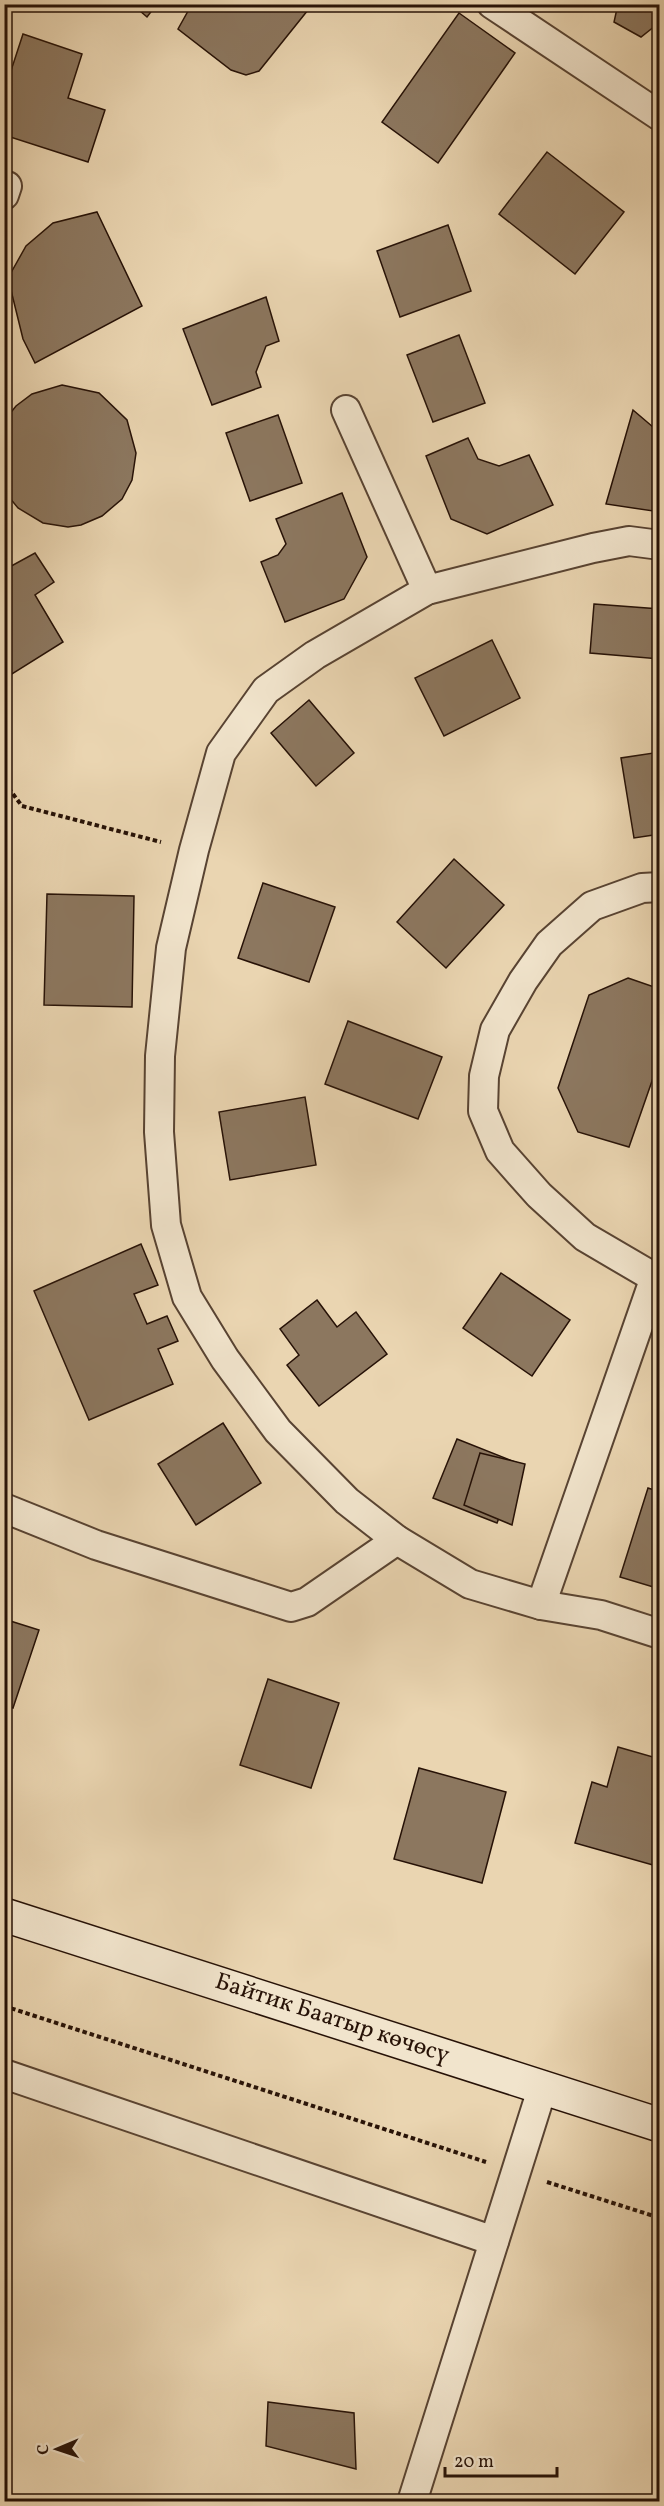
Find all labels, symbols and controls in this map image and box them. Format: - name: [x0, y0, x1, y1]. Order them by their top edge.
- street label: Байтик Баатыр көчөсү: [210, 1965, 454, 2073]
- north arrow: [27, 2419, 87, 2479]
- scale bar: [445, 2440, 558, 2478]
- text: С: [33, 2444, 55, 2455]
- text: 20 m: [454, 2450, 494, 2475]

